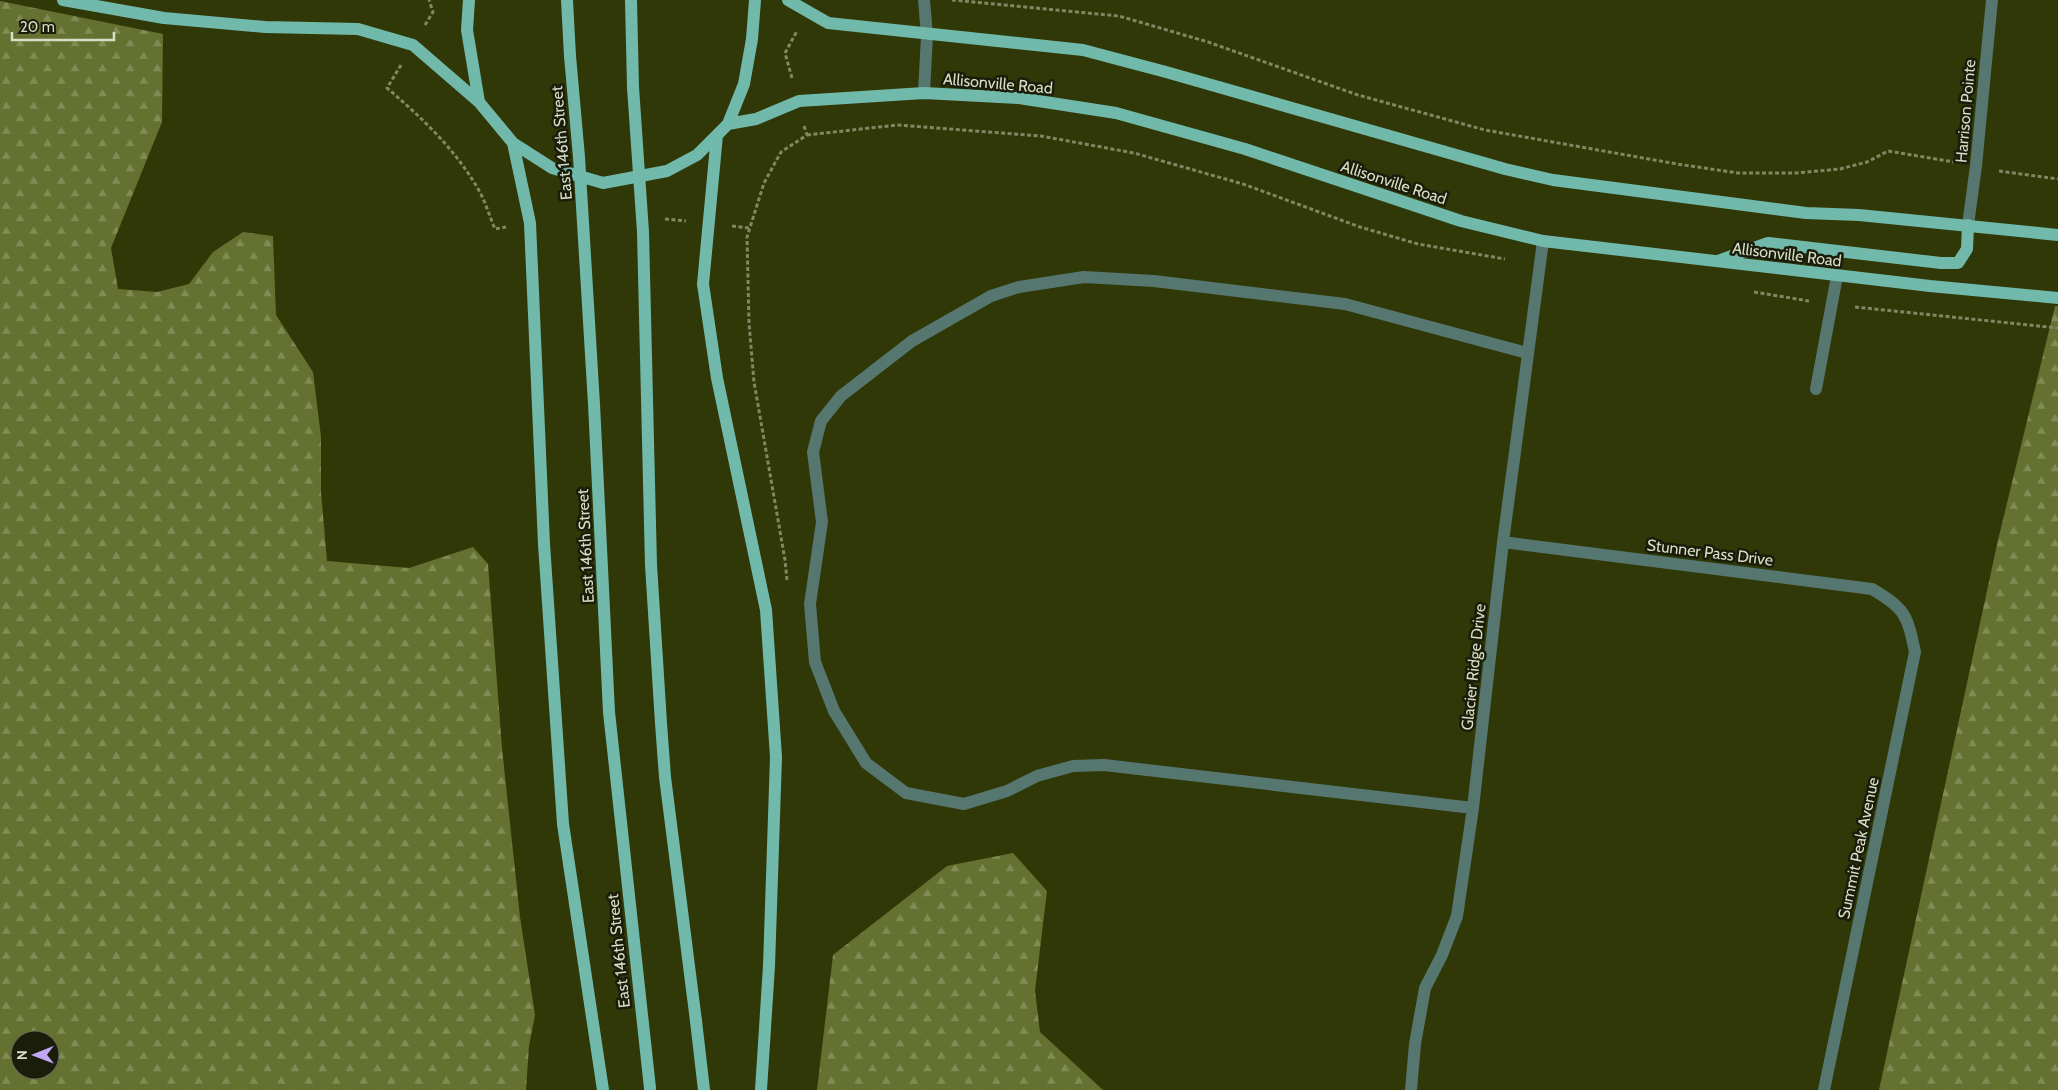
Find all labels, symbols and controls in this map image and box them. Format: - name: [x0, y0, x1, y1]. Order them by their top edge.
- scale bar: [12, 10, 115, 42]
- text: 20 m: [20, 18, 55, 36]
- street label: Harrison Pointe: [1952, 59, 1979, 164]
- street label: Allisonville Road: [942, 69, 1054, 98]
- street label: East 146th Street: [547, 84, 576, 201]
- street label: Allisonville Road: [1339, 156, 1449, 209]
- street label: Allisonville Road: [1731, 238, 1843, 271]
- street label: East 146th Street: [573, 488, 598, 604]
- street label: Stunner Pass Drive: [1646, 535, 1774, 570]
- street label: Glacier Ridge Drive: [1457, 603, 1490, 731]
- street label: Summit Peak Avenue: [1834, 776, 1883, 921]
- street label: East 146th Street: [603, 892, 634, 1009]
- north arrow: [10, 1030, 60, 1080]
- text: N: [13, 1050, 31, 1060]

